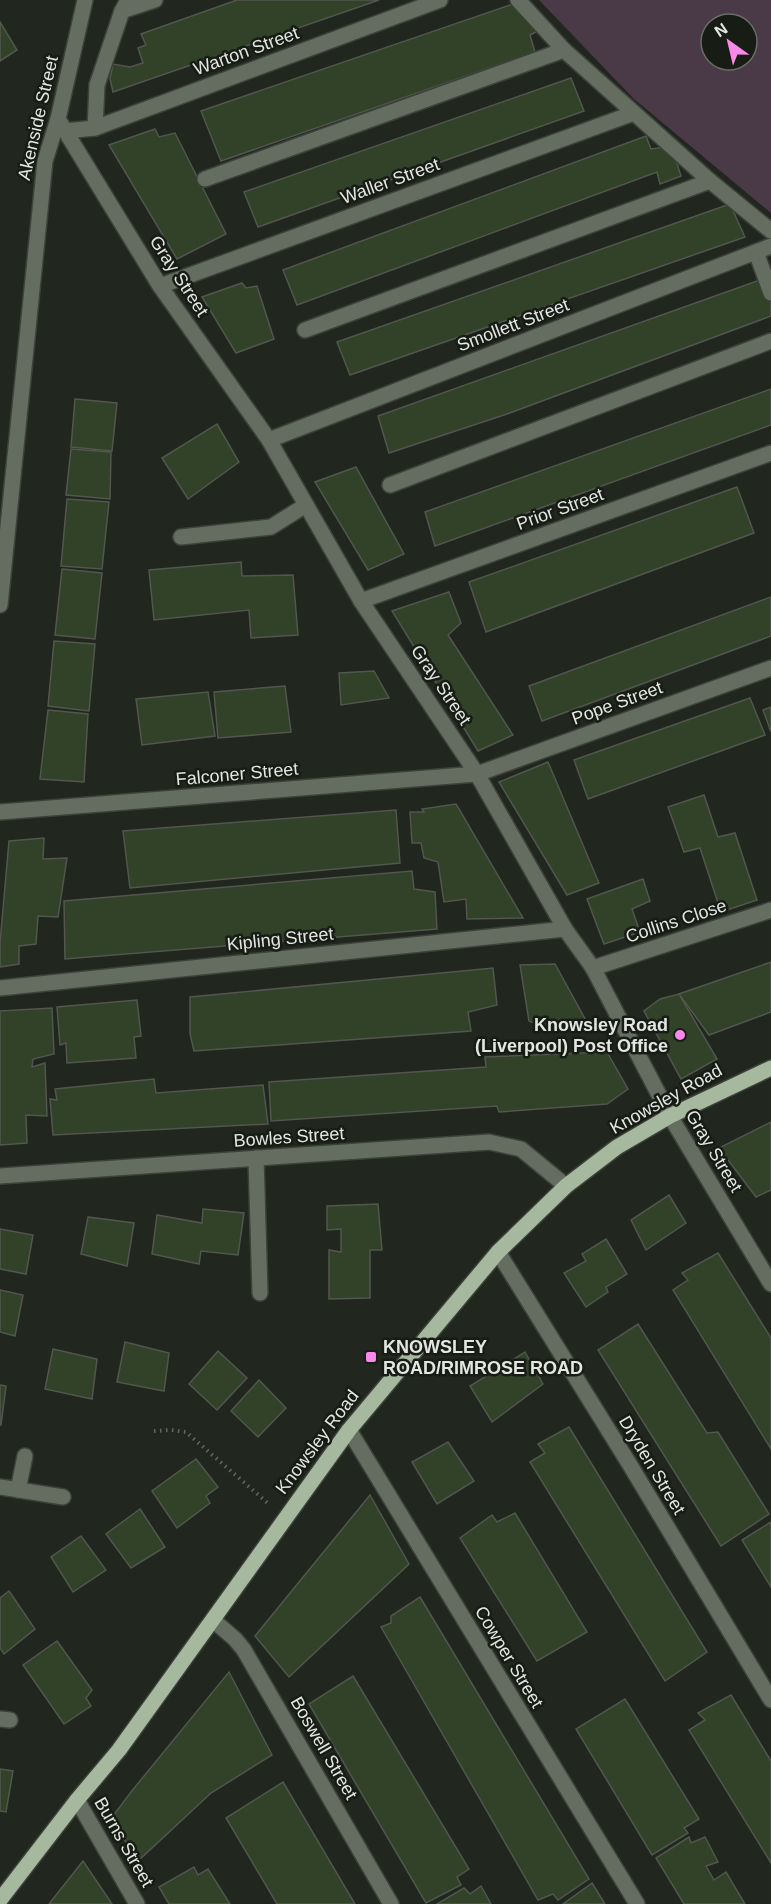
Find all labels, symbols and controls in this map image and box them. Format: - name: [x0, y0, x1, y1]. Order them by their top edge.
- north arrow: [699, 12, 759, 72]
- text: N: [711, 20, 730, 40]
- street label: Warton Street: [191, 23, 301, 79]
- street label: Akenside Street: [14, 54, 62, 182]
- street label: Waller Street: [338, 154, 442, 208]
- street label: Gray Street: [146, 232, 212, 320]
- street label: Smollett Street: [454, 295, 572, 355]
- street label: Prior Street: [514, 484, 606, 534]
- street label: Gray Street: [407, 641, 475, 729]
- street label: Pope Street: [569, 677, 665, 729]
- street label: Falconer Street: [175, 759, 299, 789]
- street label: Collins Close: [623, 895, 729, 947]
- street label: Kipling Street: [226, 923, 334, 955]
- place label: Knowsley Road (Liverpool) Post Office: [475, 1015, 668, 1056]
- marker: Knowsley Road (Liverpool) Post Office: [673, 1028, 687, 1042]
- street label: Knowsley Road: [606, 1060, 726, 1138]
- street label: Gray Street: [682, 1106, 746, 1196]
- street label: Bowles Street: [233, 1123, 345, 1151]
- place label: KNOWSLEY ROAD/RIMROSE ROAD: [383, 1337, 583, 1378]
- marker: KNOWSLEY ROAD/RIMROSE ROAD: [364, 1350, 378, 1364]
- street label: Knowsley Road: [271, 1386, 363, 1498]
- street label: Dryden Street: [615, 1412, 689, 1518]
- street label: Cowper Street: [471, 1603, 547, 1711]
- street label: Boswell Street: [287, 1693, 361, 1803]
- street label: Burns Street: [90, 1794, 158, 1890]

